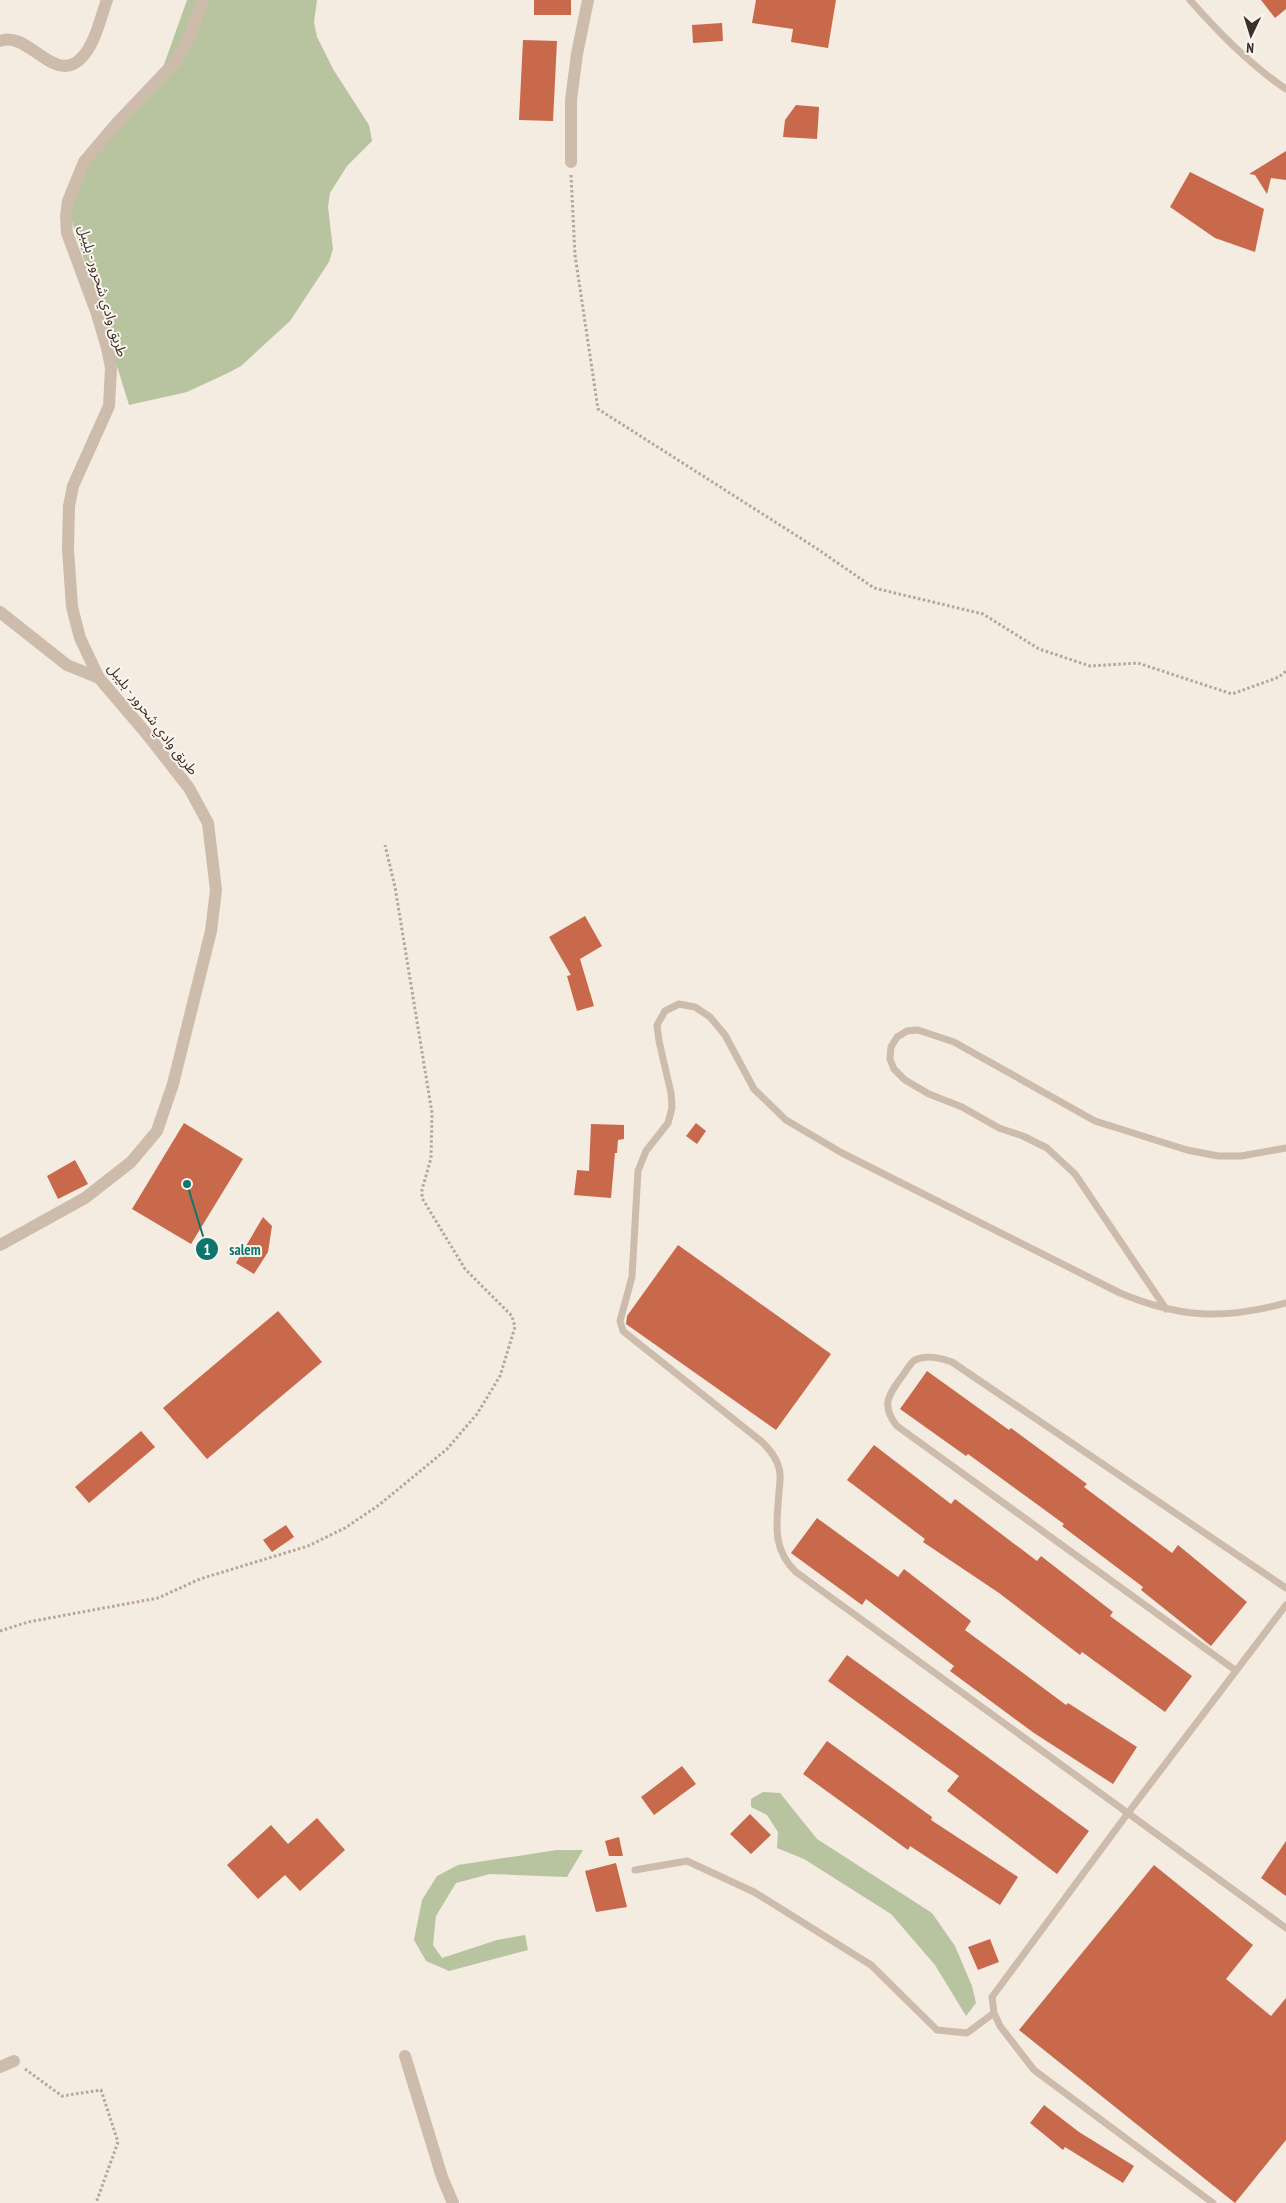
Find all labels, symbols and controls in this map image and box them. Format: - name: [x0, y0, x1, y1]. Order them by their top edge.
- north arrow: [1226, 10, 1276, 60]
- text: N: [1246, 39, 1254, 57]
- street label: طريق وادي شحرور - بليبل: [72, 223, 132, 360]
- street label: طريق وادي شحرور - بليبل: [102, 660, 202, 780]
- callout: salem: [194, 1234, 271, 1264]
- text: 1: [203, 1240, 211, 1259]
- text: salem: [229, 1240, 261, 1259]

